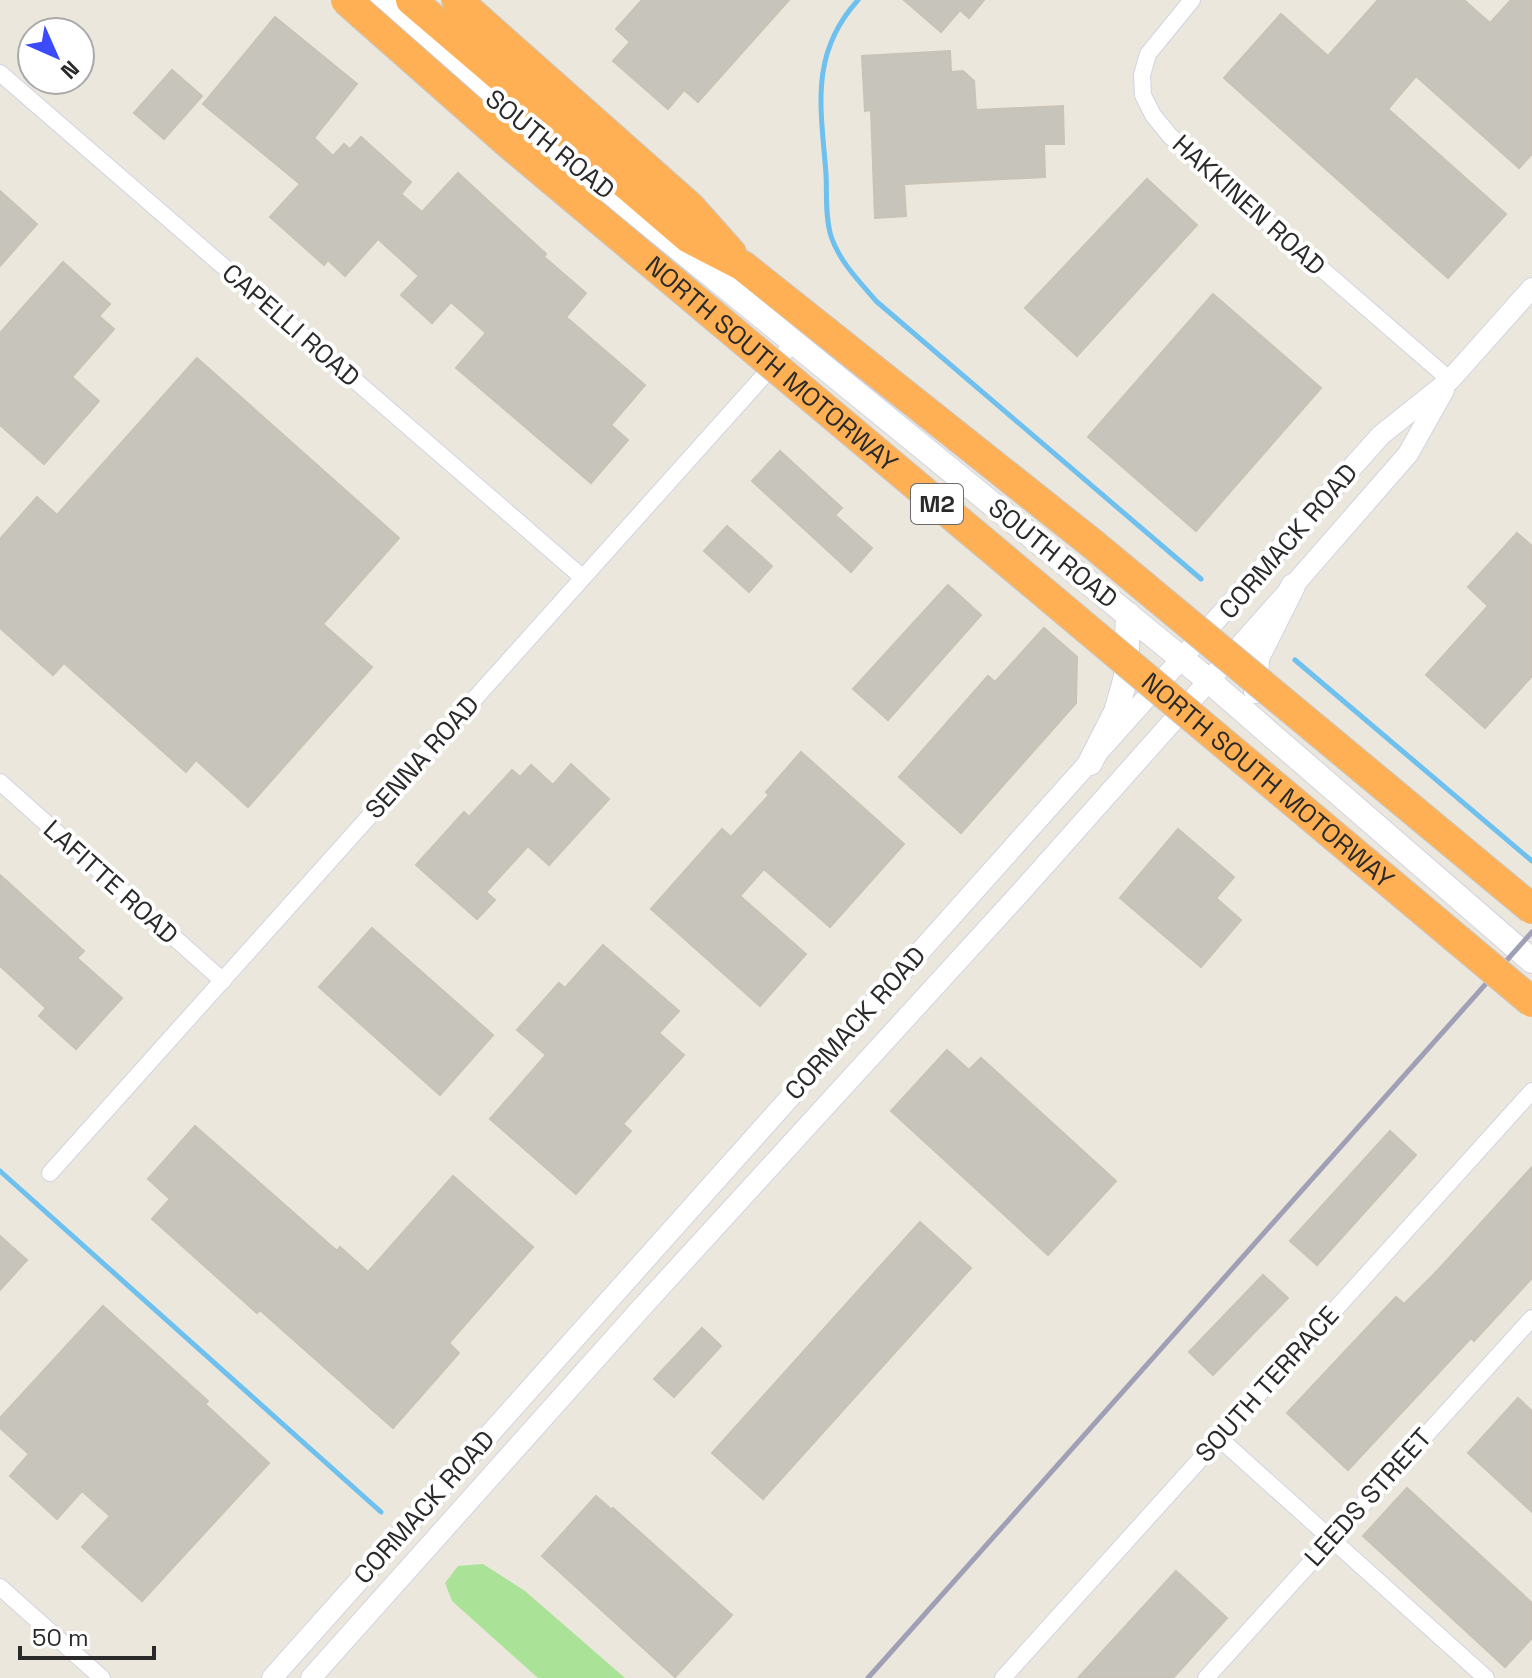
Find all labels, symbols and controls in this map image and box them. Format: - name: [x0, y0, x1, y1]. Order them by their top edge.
- north arrow: [16, 16, 96, 96]
- text: N: [55, 55, 85, 85]
- street label: SOUTH ROAD: [478, 81, 622, 207]
- street label: HAKKINEN ROAD: [1165, 127, 1333, 283]
- street label: NORTH SOUTH MOTORWAY: [638, 248, 905, 480]
- street label: CAPELLI ROAD: [215, 256, 367, 394]
- street label: CORMACK ROAD: [1211, 456, 1365, 626]
- road number: M2: [911, 484, 963, 524]
- street label: SOUTH ROAD: [981, 490, 1125, 616]
- street label: NORTH SOUTH MOTORWAY: [1135, 665, 1401, 896]
- street label: SENNA ROAD: [358, 688, 486, 826]
- street label: LAFITTE ROAD: [36, 812, 186, 952]
- street label: CORMACK ROAD: [777, 939, 933, 1107]
- street label: SOUTH TERRACE: [1188, 1299, 1346, 1469]
- street label: LEEDS STREET: [1297, 1421, 1439, 1573]
- street label: CORMACK ROAD: [346, 1423, 502, 1591]
- scale bar: [20, 1610, 154, 1660]
- text: 50 m: [32, 1622, 89, 1653]

